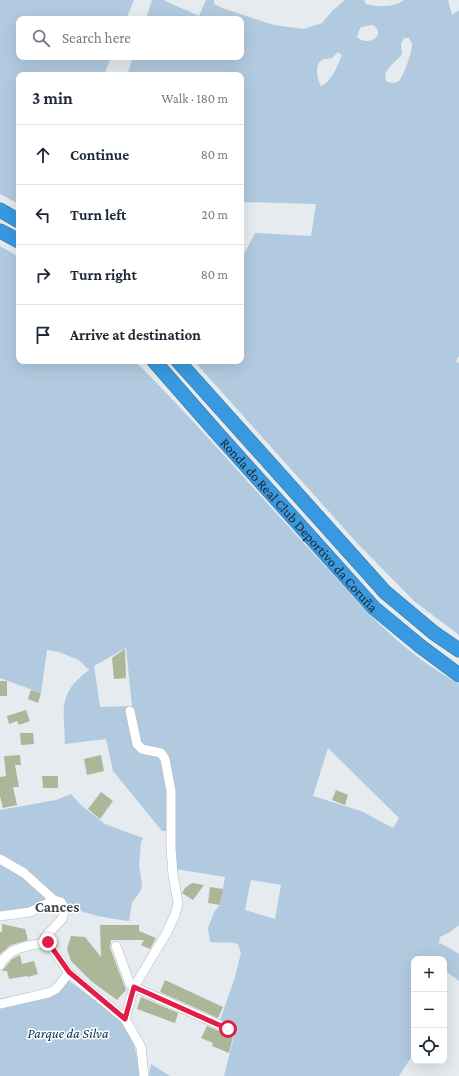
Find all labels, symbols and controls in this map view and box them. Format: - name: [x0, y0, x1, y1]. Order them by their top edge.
- search box: [16, 16, 244, 60]
- icon: search: [30, 27, 52, 49]
- text: Search here: [62, 30, 131, 46]
- text: 3 min: [32, 89, 73, 108]
- text: Walk · 180 m: [161, 91, 228, 106]
- icon: ahead: [32, 144, 54, 166]
- text: Continue: [70, 147, 129, 163]
- text: 80 m: [201, 147, 228, 162]
- icon: left: [32, 204, 54, 226]
- text: Turn left: [70, 207, 126, 223]
- text: 20 m: [202, 207, 228, 222]
- icon: right: [32, 264, 54, 286]
- text: Turn right: [70, 267, 137, 283]
- text: 80 m: [201, 267, 228, 282]
- icon: arrive: [32, 324, 54, 346]
- text: Arrive at destination: [70, 327, 201, 343]
- street label: Ronda do Real Club Deportivo da Coruña: [217, 434, 382, 616]
- district label: Cances: [35, 899, 79, 915]
- route end: [39, 933, 57, 951]
- map controls: [411, 956, 447, 1064]
- button: +: [411, 956, 447, 992]
- button: −: [411, 992, 447, 1028]
- route start: [219, 1020, 237, 1038]
- park label: Parque da Silva: [27, 1025, 109, 1041]
- button: locate: [411, 1028, 447, 1064]

